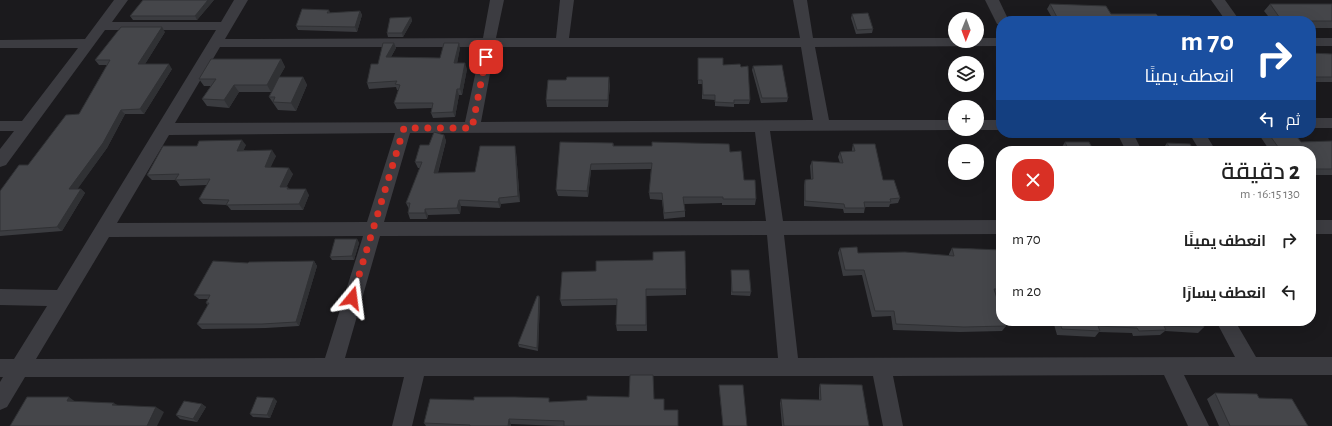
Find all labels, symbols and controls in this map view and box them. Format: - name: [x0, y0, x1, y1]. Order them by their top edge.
- north arrow: [948, 12, 984, 48]
- map controls: [948, 12, 984, 180]
- text: 70 m: [1180, 28, 1234, 56]
- icon: right: [1248, 32, 1300, 84]
- pin: [469, 40, 503, 74]
- icon: arrive: [475, 46, 497, 68]
- button: layers: [948, 56, 984, 92]
- text: انعطف يمينًا: [1145, 68, 1234, 86]
- button: +: [948, 100, 984, 136]
- icon: left: [1256, 108, 1278, 130]
- text: ثم: [1286, 113, 1300, 128]
- button: −: [948, 144, 984, 180]
- button: close: [1012, 159, 1054, 201]
- text: 2 دقيقة: [1221, 160, 1300, 184]
- text: 130 m · 16:15: [1240, 188, 1300, 201]
- icon: right: [1278, 229, 1300, 251]
- text: 70 m: [1012, 232, 1041, 247]
- text: انعطف يمينًا: [1184, 234, 1266, 249]
- position arrow: [331, 277, 373, 319]
- icon: left: [1278, 281, 1300, 303]
- text: 20 m: [1012, 284, 1041, 299]
- text: انعطف يسارًا: [1182, 286, 1266, 301]

